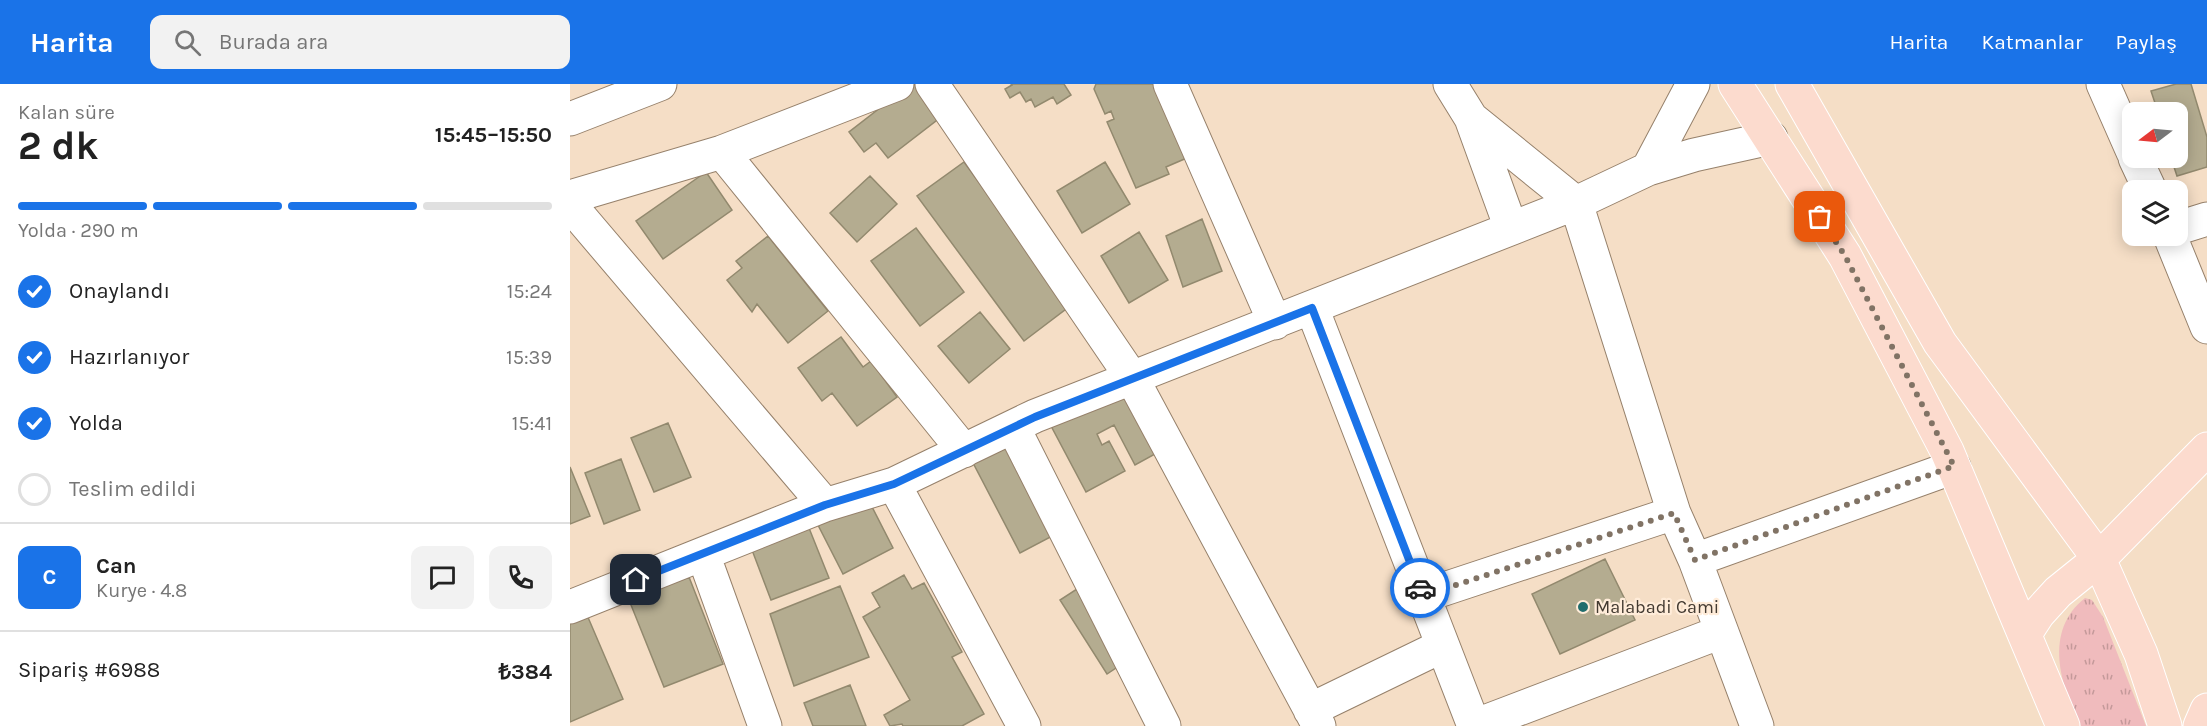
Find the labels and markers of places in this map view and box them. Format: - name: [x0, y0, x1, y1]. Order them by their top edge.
- pin: [1794, 191, 1845, 242]
- pin: [610, 554, 661, 605]
- place label: Malabadi Cami: [1595, 596, 1719, 618]
- marker: Malabadi Cami: [1576, 600, 1590, 614]

